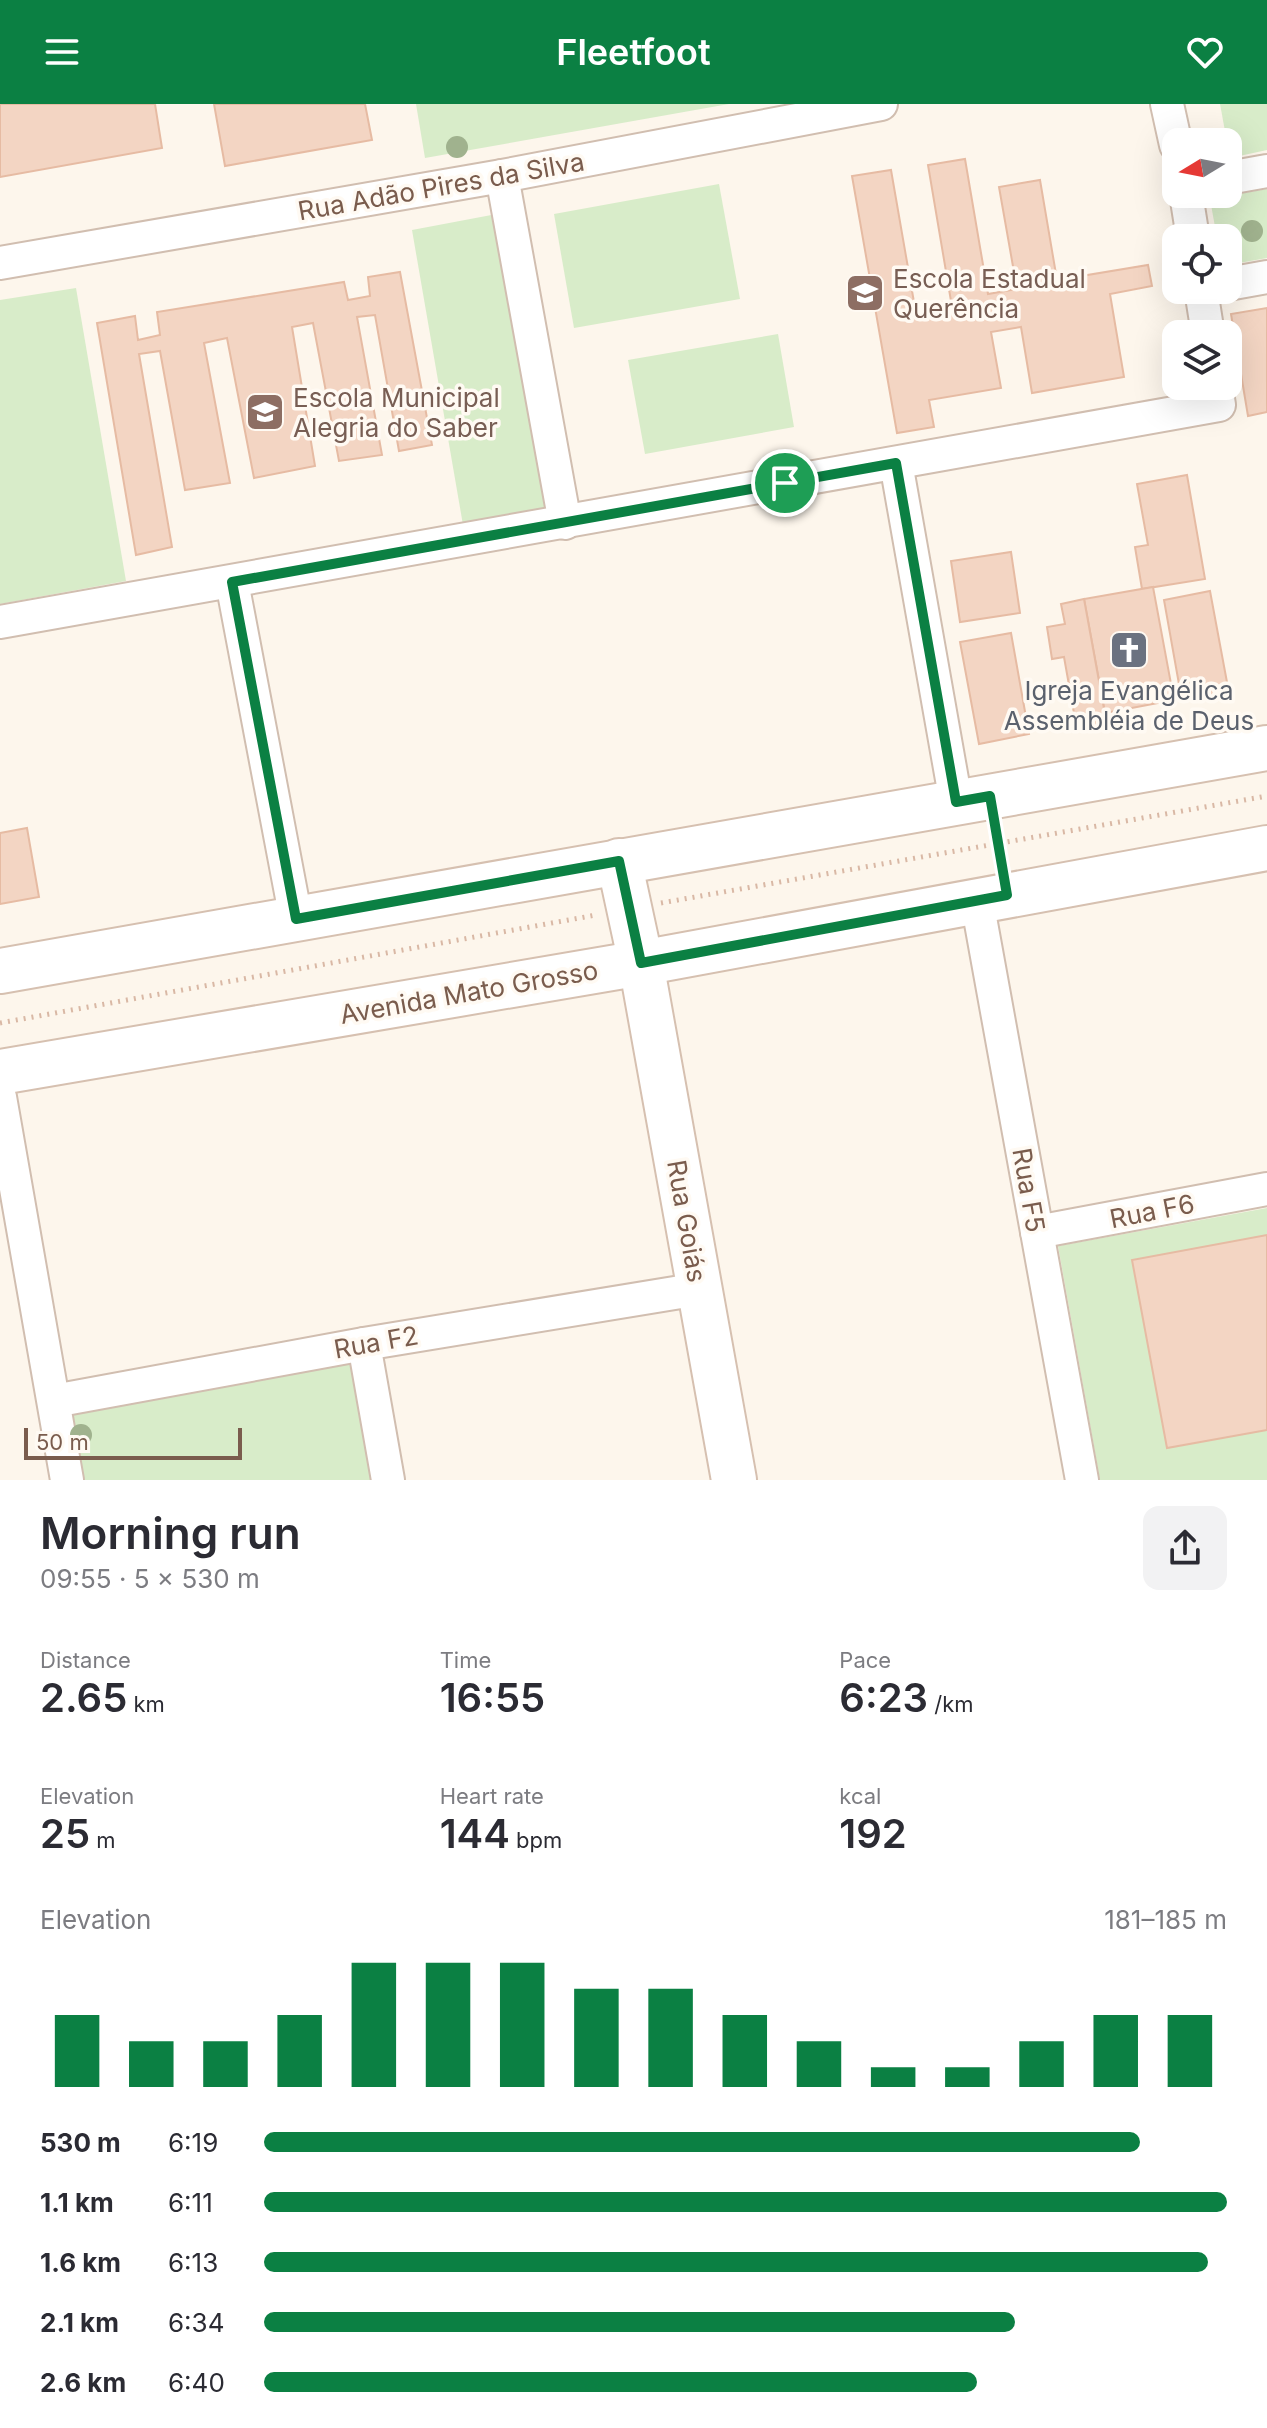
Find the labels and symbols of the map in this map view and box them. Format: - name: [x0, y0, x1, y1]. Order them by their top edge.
- north arrow: [1162, 128, 1242, 208]
- street label: Rua Adão Pires da Silva: [295, 146, 587, 226]
- place label: Escola Estadual Querência: [893, 263, 1086, 324]
- school or university icon: Escola Estadual Querência: [844, 272, 886, 314]
- place label: Escola Municipal Alegria do Saber: [293, 382, 500, 443]
- school or university icon: Escola Municipal Alegria do Saber: [244, 391, 286, 433]
- pin: [751, 449, 819, 517]
- church icon: Igreja Evangélica Assembléia de Deus: [1108, 629, 1150, 671]
- place label: Igreja Evangélica Assembléia de Deus: [1004, 675, 1254, 736]
- street label: Avenida Mato Grosso: [338, 954, 600, 1030]
- street label: Rua F5: [1006, 1145, 1052, 1235]
- street label: Rua Goiás: [661, 1157, 713, 1285]
- street label: Rua F6: [1107, 1188, 1197, 1234]
- street label: Rua F2: [331, 1319, 421, 1365]
- scale bar: [24, 1424, 242, 1460]

